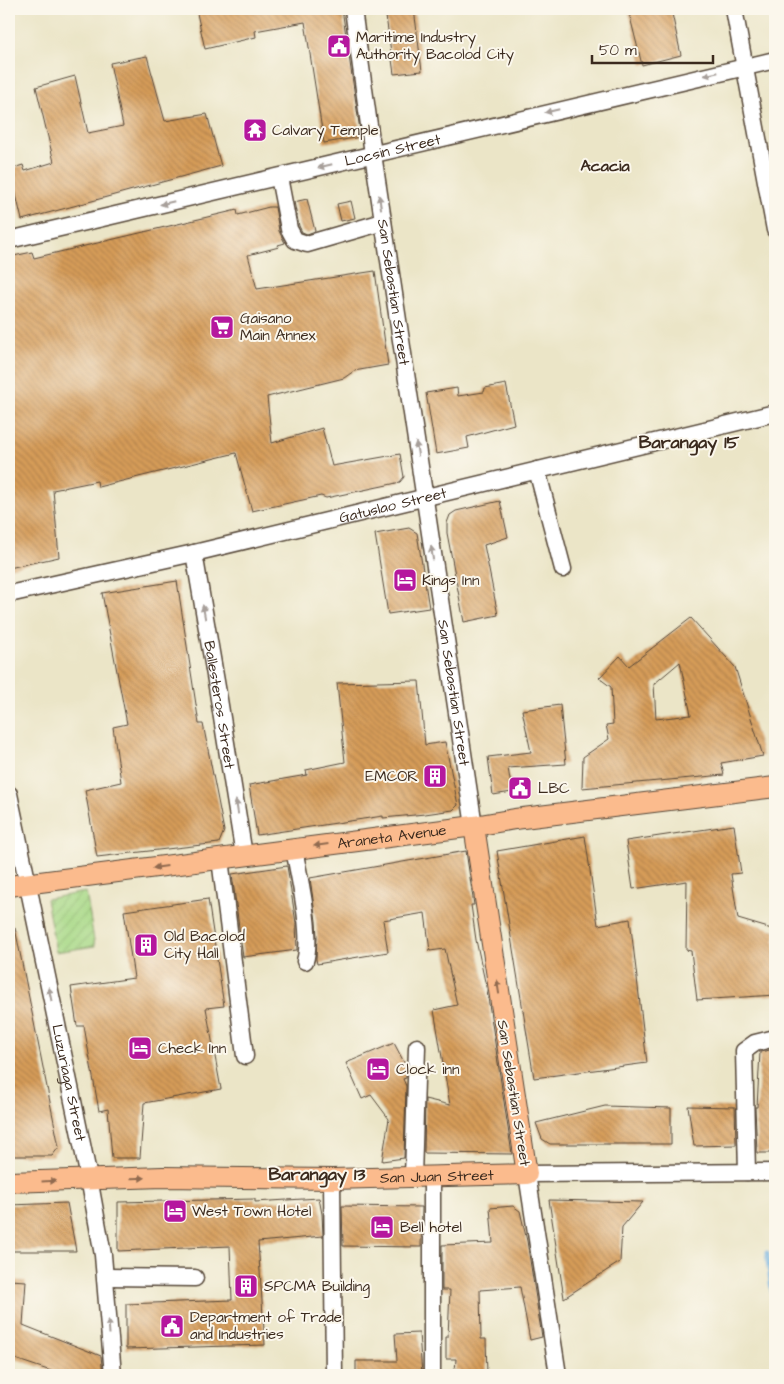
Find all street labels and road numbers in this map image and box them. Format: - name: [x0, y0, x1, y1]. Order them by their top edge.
- street label: Locsin Street: [343, 129, 443, 172]
- street label: San Sebastian Street: [372, 217, 415, 367]
- street label: Gatuslao Street: [337, 482, 449, 529]
- street label: San Sebastian Street: [432, 618, 475, 767]
- street label: Ballesteros Street: [198, 639, 240, 770]
- street label: Araneta Avenue: [336, 820, 448, 855]
- street label: San Sebastian Street: [492, 1018, 535, 1168]
- street label: Luzuriaga Street: [46, 1023, 91, 1143]
- street label: San Juan Street: [380, 1165, 494, 1189]

